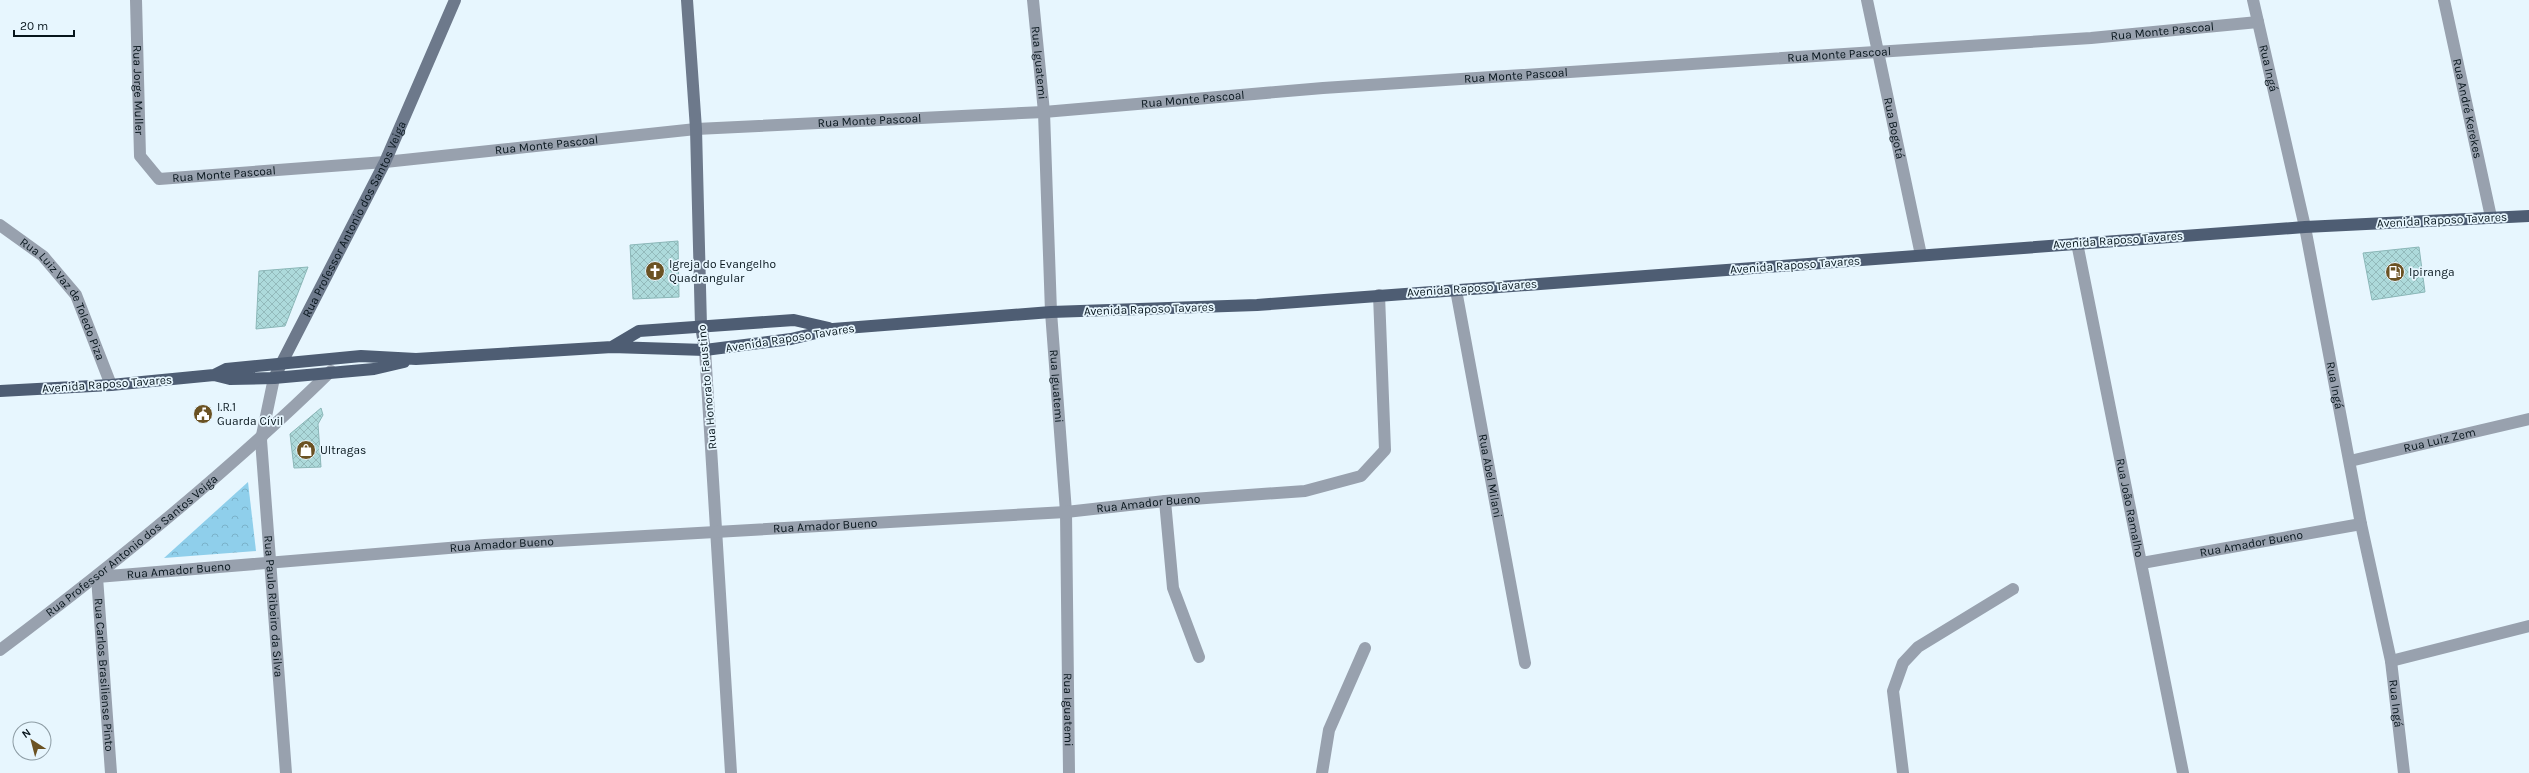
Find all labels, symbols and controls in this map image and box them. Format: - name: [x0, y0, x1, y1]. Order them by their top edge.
- scale bar: [14, 12, 74, 38]
- text: 20 m: [20, 19, 48, 33]
- street label: Rua Monte Pascoal: [2110, 19, 2215, 43]
- street label: Rua Iguatemi: [1029, 25, 1050, 100]
- street label: Rua Ingá: [2256, 43, 2281, 93]
- street label: Rua Monte Pascoal: [1787, 44, 1892, 65]
- street label: Rua Jorge Muller: [130, 45, 146, 136]
- street label: Rua André Kerekes: [2450, 57, 2485, 160]
- street label: Rua Monte Pascoal: [1464, 65, 1568, 86]
- street label: Rua Monte Pascoal: [1140, 88, 1245, 111]
- street label: Rua Bogotá: [1881, 96, 1907, 160]
- street label: Rua Monte Pascoal: [817, 111, 922, 130]
- street label: Rua Professor Antonio dos Santos Veiga: [299, 119, 409, 320]
- street label: Rua Monte Pascoal: [494, 132, 599, 157]
- street label: Rua Monte Pascoal: [172, 163, 276, 185]
- street label: Avenida Raposo Tavares: [2376, 210, 2508, 230]
- street label: Avenida Raposo Tavares: [2052, 228, 2184, 252]
- street label: Rua Luiz Vaz de Toledo Piza: [17, 235, 108, 362]
- street label: Avenida Raposo Tavares: [1729, 253, 1861, 277]
- place label: Igreja do Evangelho Quadrangular: [669, 257, 776, 285]
- church icon: Igreja do Evangelho Quadrangular: [644, 260, 666, 282]
- fuel station icon: Ipiranga: [2384, 261, 2406, 283]
- place label: Ipiranga: [2409, 265, 2455, 279]
- street label: Avenida Raposo Tavares: [1406, 276, 1538, 300]
- street label: Avenida Raposo Tavares: [1084, 300, 1214, 318]
- street label: Avenida Raposo Tavares: [724, 321, 856, 355]
- street label: Rua Honorato Faustino: [695, 324, 719, 450]
- street label: Rua Iguatemi: [1047, 349, 1066, 423]
- street label: Rua Ingá: [2324, 360, 2346, 410]
- street label: Avenida Raposo Tavares: [41, 372, 173, 396]
- place label: I.R.1 Guarda Cívil: [217, 400, 283, 428]
- public building icon: I.R.1 Guarda Cívil: [192, 403, 214, 425]
- street label: Rua Luiz Zem: [2402, 425, 2477, 455]
- street label: Rua Abel Milani: [1476, 433, 1505, 519]
- shop icon: Ultragas: [295, 439, 317, 461]
- place label: Ultragas: [320, 443, 366, 457]
- street label: Rua João Ramalho: [2113, 457, 2147, 558]
- street label: Rua Professor Antonio dos Santos Veiga: [43, 472, 221, 620]
- street label: Rua Amador Bueno: [1096, 491, 1201, 516]
- street label: Rua Amador Bueno: [773, 516, 878, 536]
- street label: Rua Amador Bueno: [2199, 527, 2304, 560]
- street label: Rua Amador Bueno: [449, 534, 554, 555]
- street label: Rua Paulo Ribeiro da Silva: [261, 535, 286, 678]
- street label: Rua Amador Bueno: [126, 559, 231, 582]
- street label: Rua Carlos Brasiliense Pinto: [92, 597, 116, 752]
- street label: Rua Iguatemi: [1061, 673, 1076, 747]
- street label: Rua Ingá: [2386, 679, 2406, 728]
- north arrow: [12, 721, 52, 761]
- text: N: [19, 726, 33, 741]

